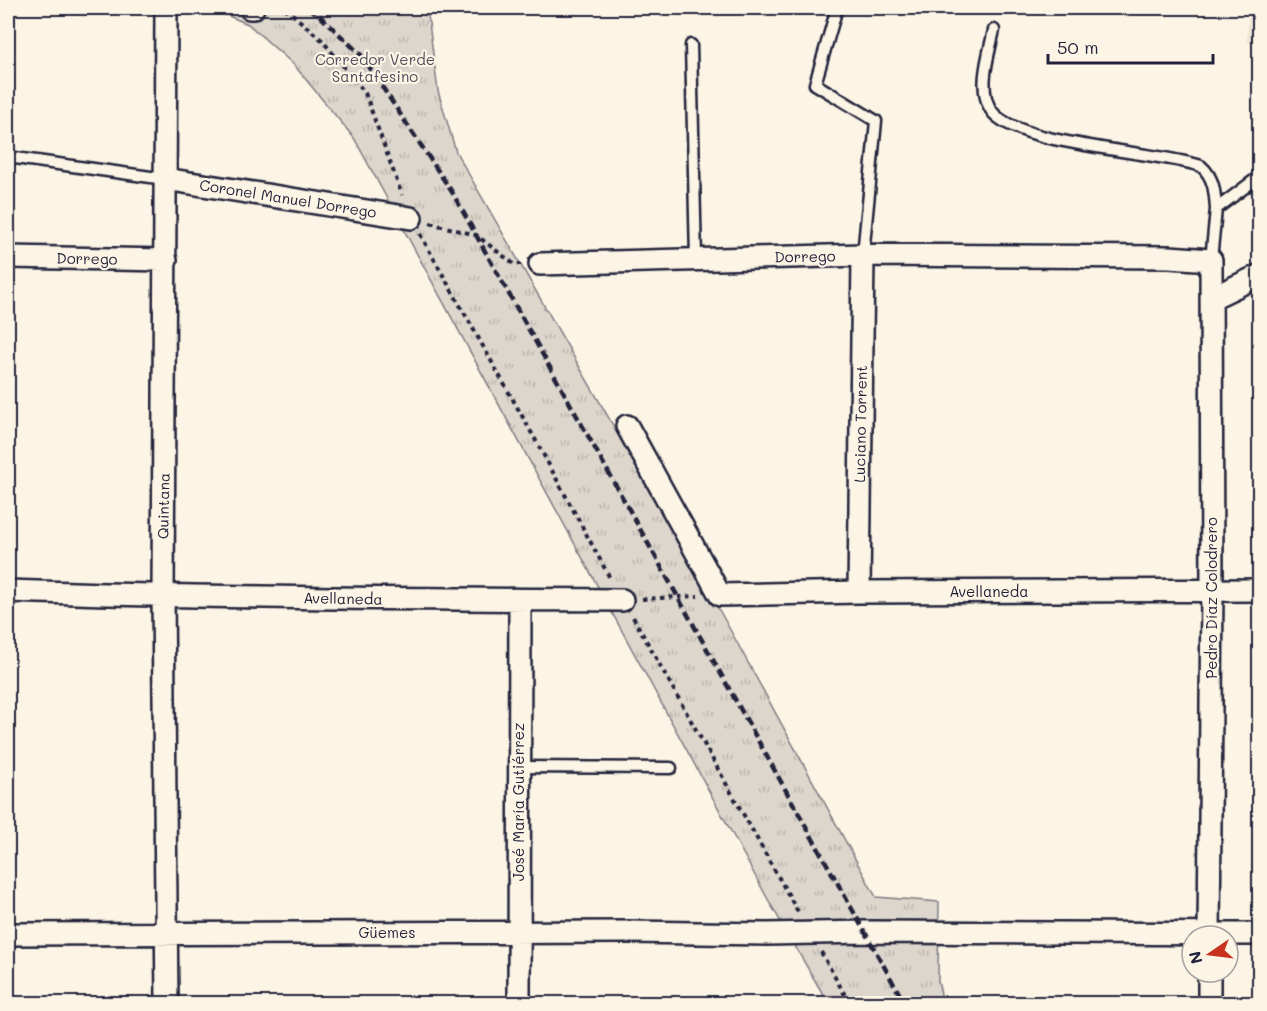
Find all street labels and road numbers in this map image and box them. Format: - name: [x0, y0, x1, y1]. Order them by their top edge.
- street label: Coronel Manuel Dorrego: [198, 174, 378, 222]
- street label: Dorrego: [774, 245, 836, 267]
- street label: Dorrego: [56, 247, 118, 269]
- street label: Luciano Torrent: [849, 365, 871, 483]
- street label: Quintana: [152, 473, 174, 539]
- street label: Pedro Díaz Colodrero: [1201, 517, 1221, 679]
- street label: Avellaneda: [949, 581, 1029, 601]
- street label: Avellaneda: [303, 587, 383, 609]
- street label: José María Gutiérrez: [508, 723, 528, 881]
- street label: Güemes: [358, 922, 416, 942]

